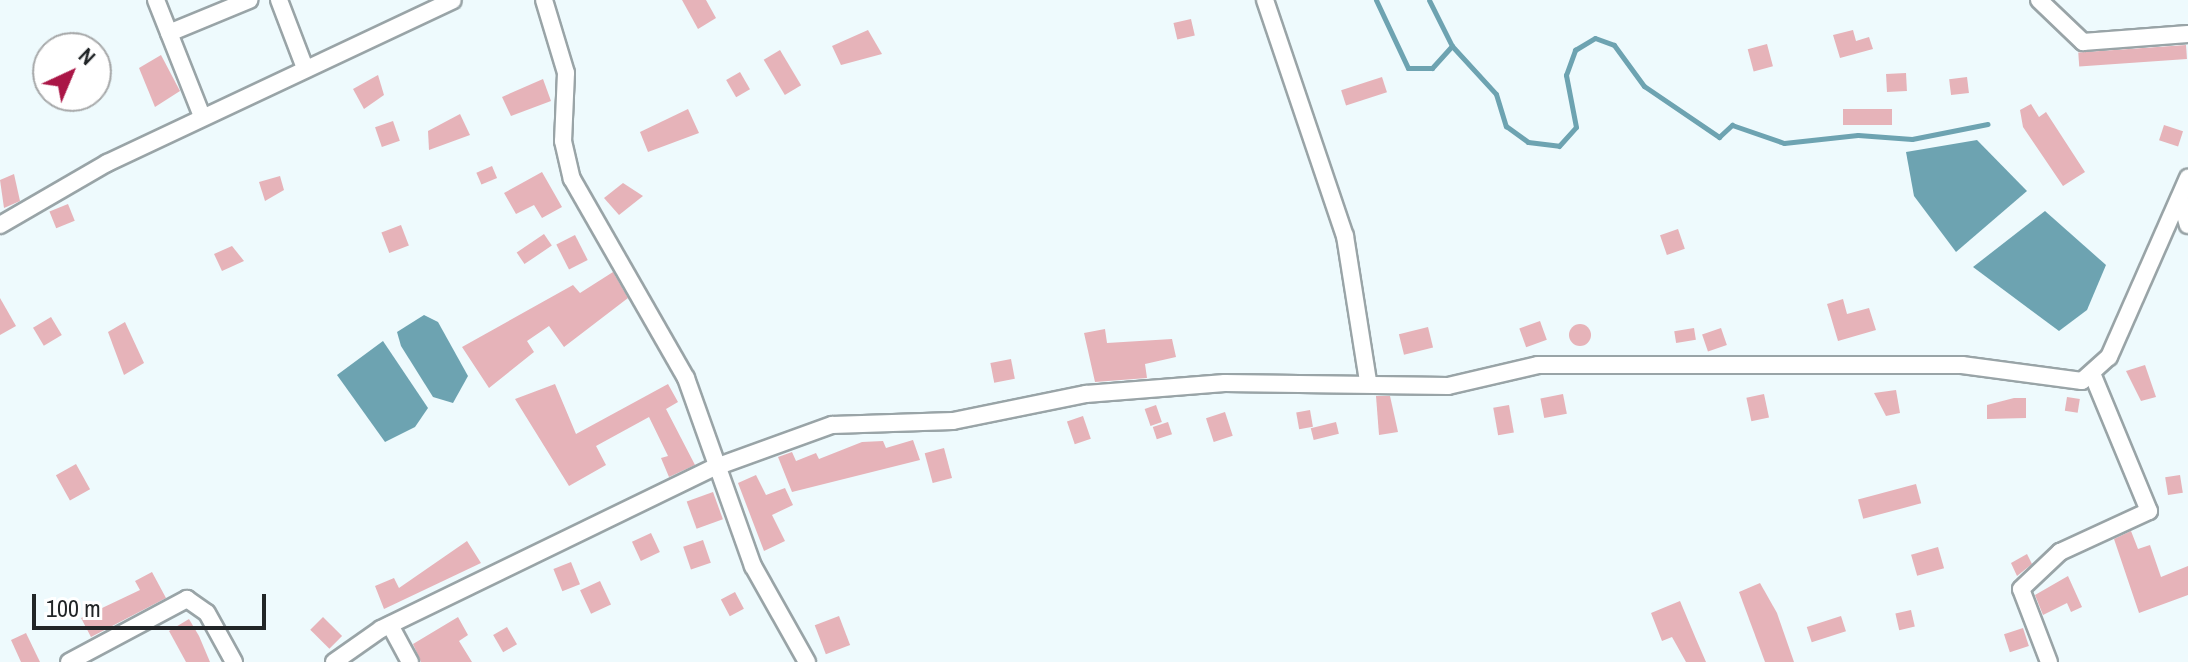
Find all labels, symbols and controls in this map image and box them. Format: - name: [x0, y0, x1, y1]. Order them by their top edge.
- north arrow: [32, 32, 112, 112]
- text: N: [72, 41, 102, 71]
- scale bar: [36, 578, 270, 628]
- text: 100 m: [46, 592, 101, 624]

